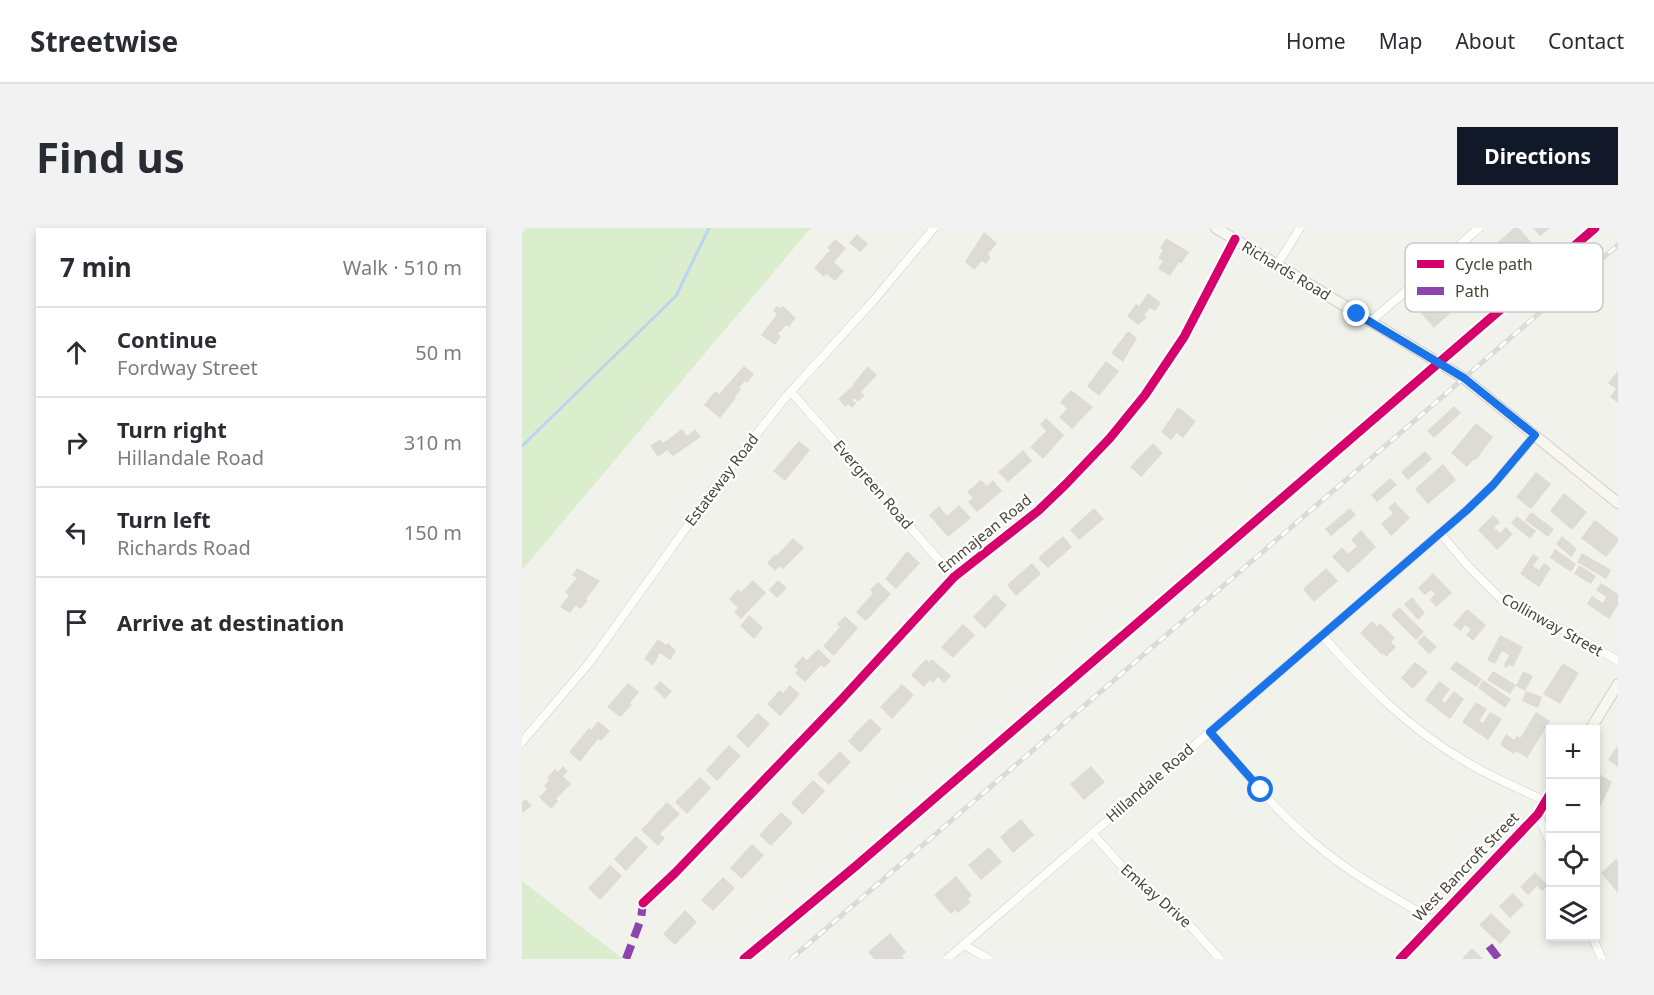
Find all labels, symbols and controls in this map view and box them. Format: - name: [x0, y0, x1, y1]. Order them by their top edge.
- text: Streetwise: [30, 22, 178, 60]
- text: Home: [1286, 27, 1346, 55]
- text: Map: [1379, 27, 1422, 55]
- text: About: [1455, 27, 1515, 55]
- text: Contact: [1548, 27, 1624, 55]
- button: Directions: [1457, 127, 1618, 185]
- text: Find us: [36, 128, 185, 185]
- street label: Richards Road: [1238, 236, 1335, 305]
- legend: [1405, 243, 1603, 312]
- text: 7 min: [60, 249, 132, 285]
- text: Cycle path: [1455, 253, 1533, 275]
- text: Walk · 510 m: [343, 254, 462, 281]
- text: Path: [1455, 280, 1489, 302]
- route end: [1343, 300, 1369, 326]
- text: Continue: [117, 324, 217, 354]
- icon: ahead: [60, 336, 93, 369]
- text: 50 m: [415, 339, 462, 366]
- text: Fordway Street: [117, 354, 258, 381]
- text: Turn right: [117, 414, 227, 444]
- icon: right: [60, 426, 93, 459]
- text: 310 m: [404, 429, 462, 456]
- street label: Estateway Road: [680, 429, 763, 530]
- street label: Evergreen Road: [830, 436, 918, 533]
- text: Hillandale Road: [117, 444, 264, 471]
- street label: Emmajean Road: [933, 489, 1035, 577]
- text: Turn left: [117, 504, 211, 534]
- icon: left: [60, 516, 93, 549]
- text: 150 m: [404, 519, 462, 546]
- text: Richards Road: [117, 534, 251, 561]
- street label: Collinway Street: [1498, 588, 1607, 661]
- icon: arrive: [60, 606, 93, 639]
- text: Arrive at destination: [117, 607, 344, 637]
- map controls: [1546, 725, 1600, 941]
- button: +: [1546, 725, 1600, 779]
- street label: Hillandale Road: [1101, 739, 1198, 826]
- route start: [1247, 776, 1273, 802]
- button: −: [1546, 779, 1600, 833]
- street label: West Bancroft Street: [1408, 807, 1523, 925]
- button: locate: [1546, 833, 1600, 887]
- street label: Emkay Drive: [1117, 859, 1196, 931]
- button: layers: [1546, 887, 1600, 941]

